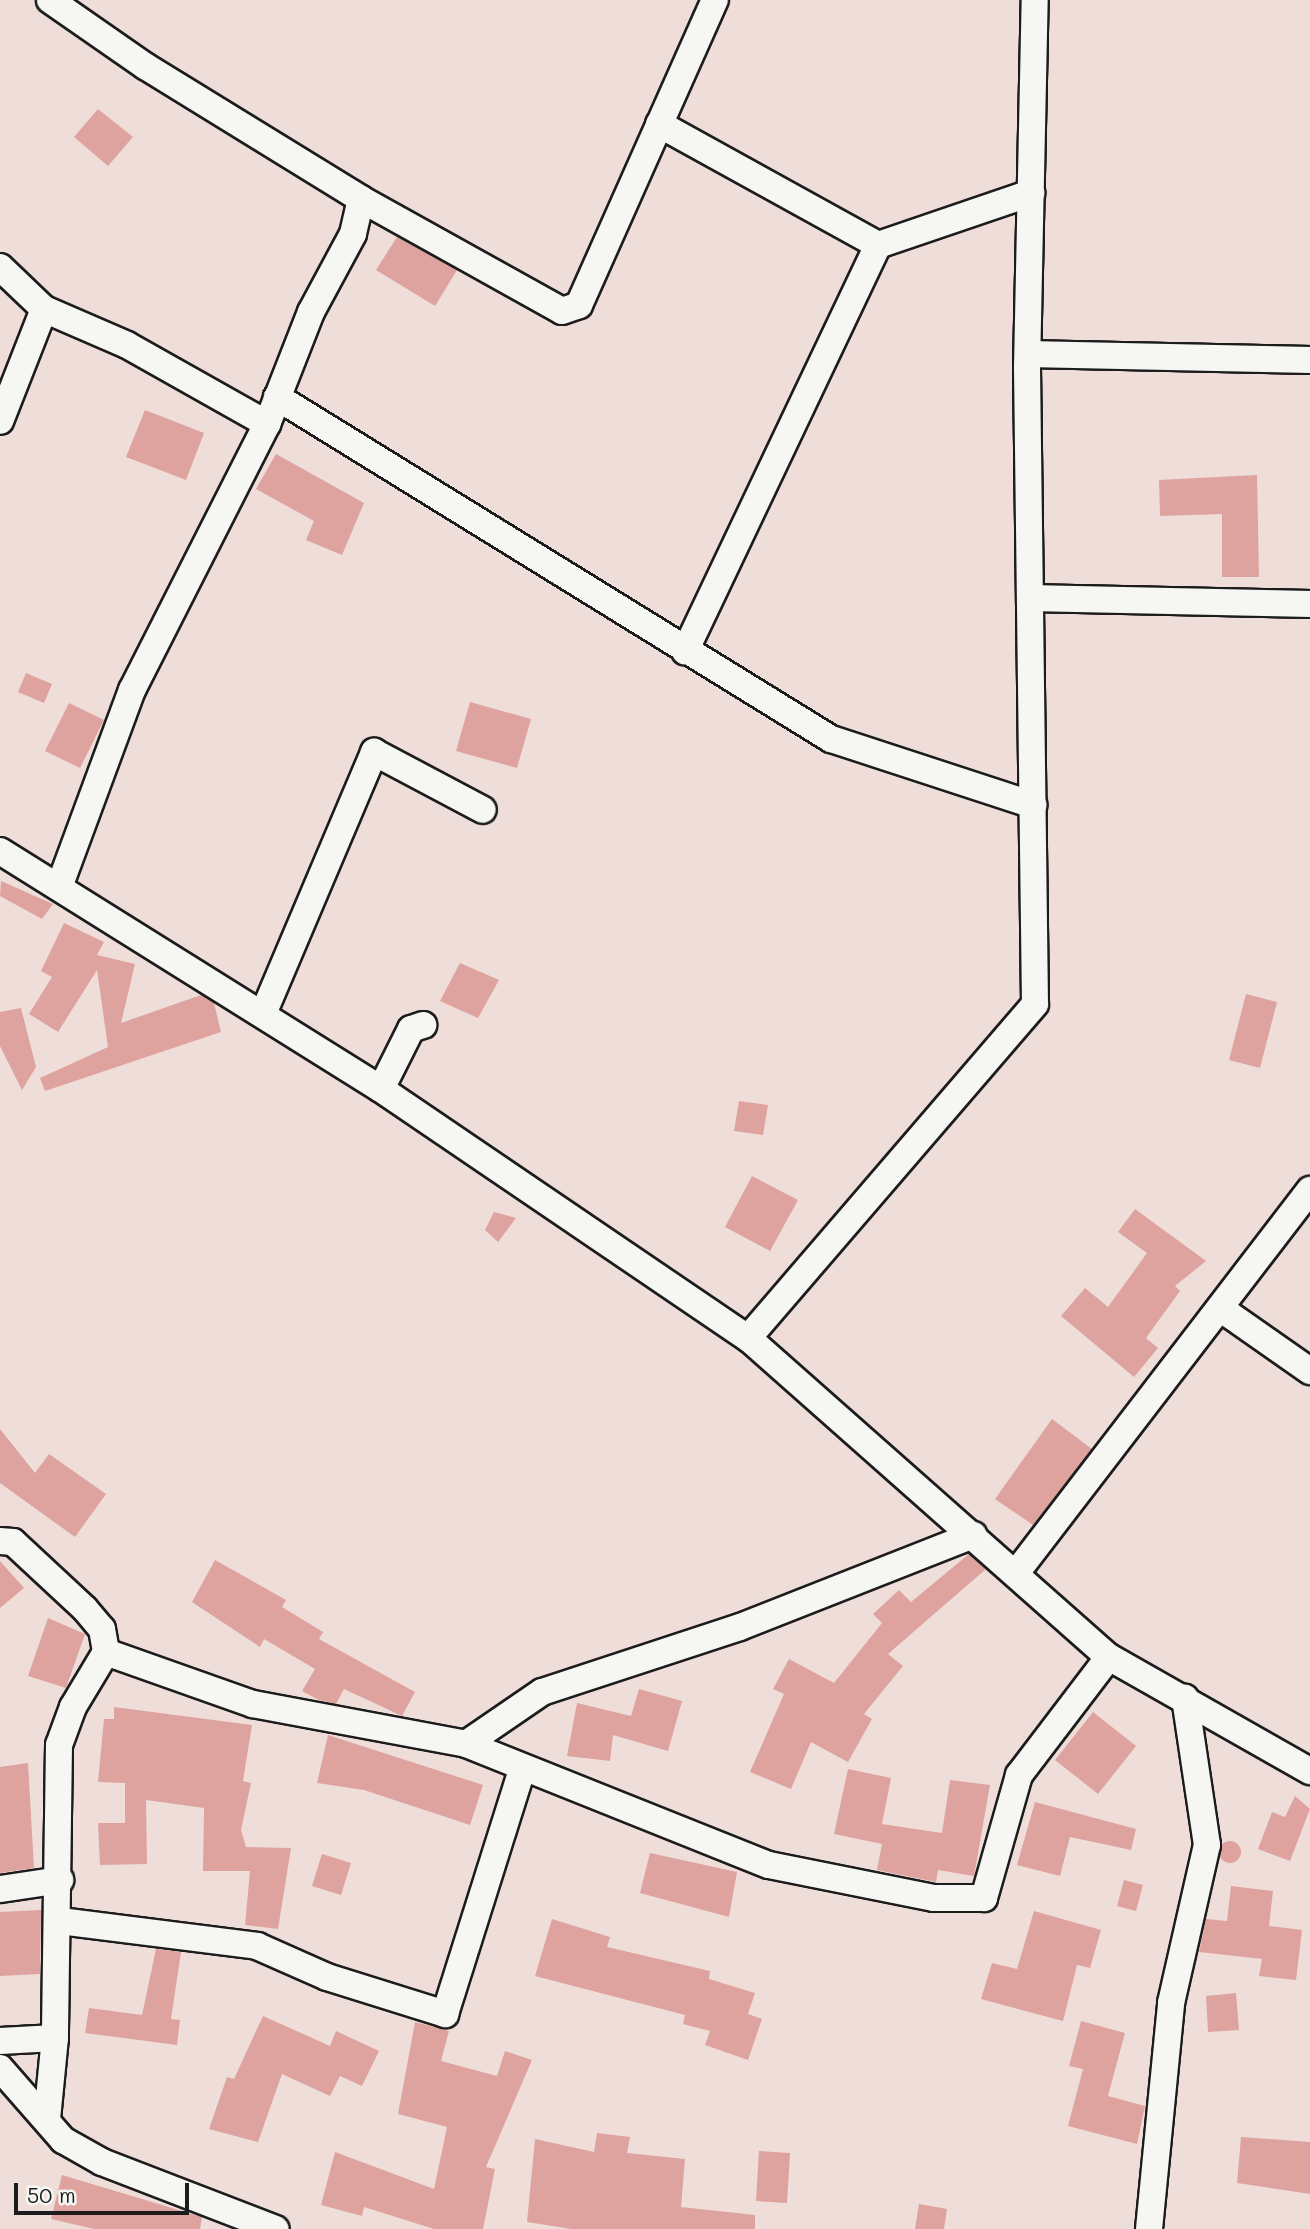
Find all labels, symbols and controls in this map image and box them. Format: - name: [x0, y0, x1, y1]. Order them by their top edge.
- scale bar: [18, 2170, 192, 2214]
- text: 50 m: [27, 2181, 76, 2208]

